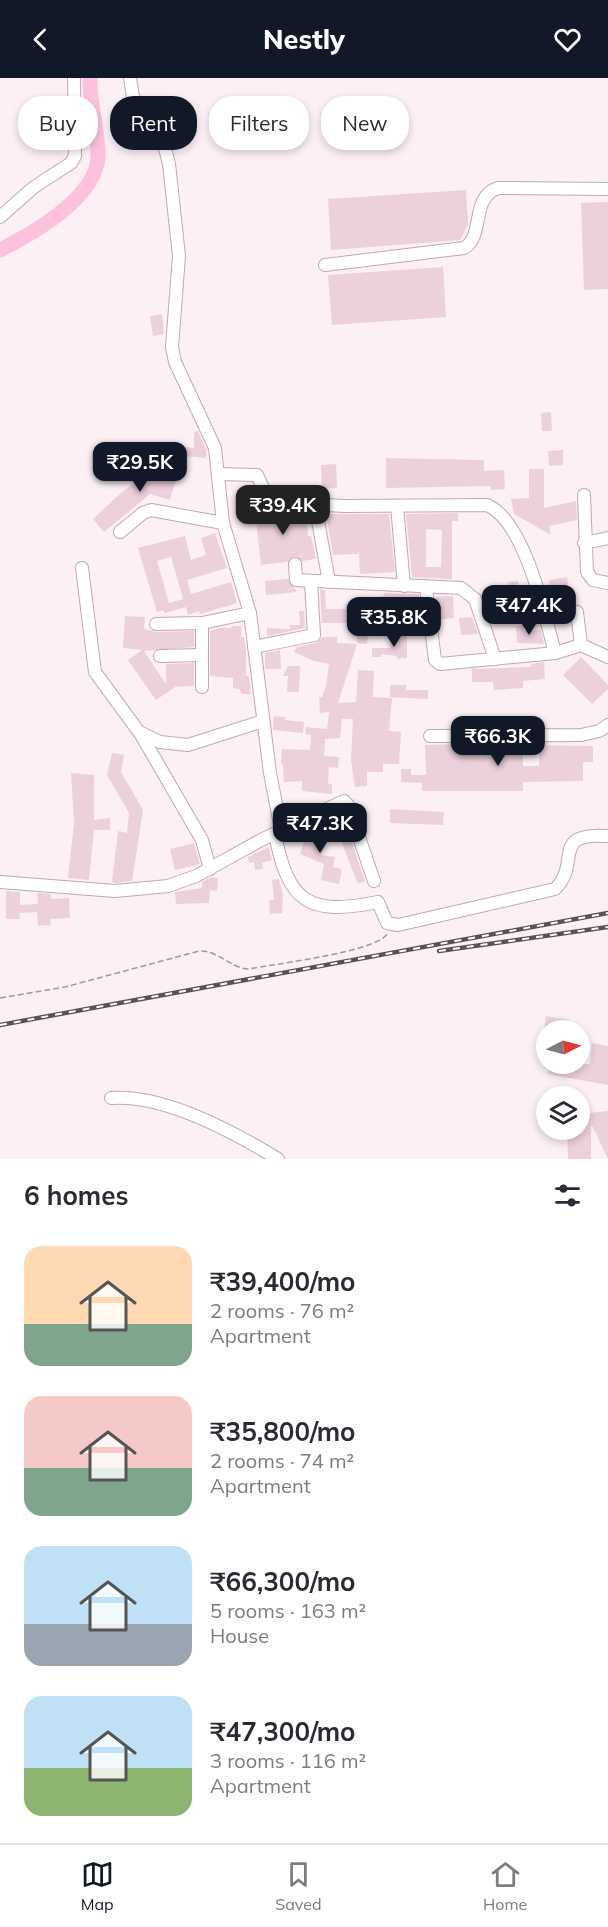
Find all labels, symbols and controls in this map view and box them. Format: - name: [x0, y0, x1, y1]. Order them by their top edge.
- text: Nestly: [263, 22, 345, 56]
- icon: back: [24, 23, 57, 56]
- icon: heart: [551, 23, 584, 56]
- chip: Buy: [18, 96, 98, 150]
- chip: Rent: [110, 96, 197, 150]
- chip: Filters: [209, 96, 309, 150]
- chip: New: [321, 96, 409, 150]
- pin: ₹29.5K: [91, 442, 189, 493]
- text: ₹29.5K: [107, 449, 173, 474]
- pin: ₹39.4K: [234, 485, 332, 536]
- text: ₹39.4K: [250, 492, 316, 517]
- pin: ₹47.4K: [480, 585, 578, 636]
- text: ₹47.4K: [496, 592, 562, 617]
- pin: ₹35.8K: [345, 597, 443, 648]
- text: ₹35.8K: [361, 604, 427, 629]
- pin: ₹66.3K: [449, 716, 547, 767]
- text: ₹66.3K: [465, 723, 531, 748]
- pin: ₹47.3K: [271, 803, 369, 854]
- text: ₹47.3K: [287, 810, 353, 835]
- north arrow: [536, 1020, 590, 1074]
- map controls: [536, 1020, 590, 1140]
- button: layers: [536, 1086, 590, 1140]
- text: 6 homes: [24, 1179, 128, 1212]
- icon: filters: [551, 1179, 584, 1212]
- text: ₹39,400/mo: [210, 1265, 355, 1298]
- icon: home: [72, 1270, 144, 1342]
- text: 2 rooms · 76 m²: [210, 1298, 354, 1323]
- text: Apartment: [210, 1323, 311, 1348]
- text: ₹35,800/mo: [210, 1415, 355, 1448]
- icon: home: [72, 1420, 144, 1492]
- text: 2 rooms · 74 m²: [210, 1448, 354, 1473]
- text: Apartment: [210, 1473, 311, 1498]
- text: ₹66,300/mo: [210, 1565, 355, 1598]
- icon: home: [72, 1570, 144, 1642]
- text: 5 rooms · 163 m²: [210, 1598, 366, 1623]
- text: House: [210, 1623, 269, 1648]
- text: ₹47,300/mo: [210, 1715, 355, 1748]
- icon: home: [72, 1720, 144, 1792]
- text: 3 rooms · 116 m²: [210, 1748, 366, 1773]
- text: Apartment: [210, 1773, 311, 1798]
- tab: Map: [81, 1858, 114, 1914]
- tab: Saved: [275, 1858, 321, 1914]
- tab: Home: [483, 1858, 527, 1914]

